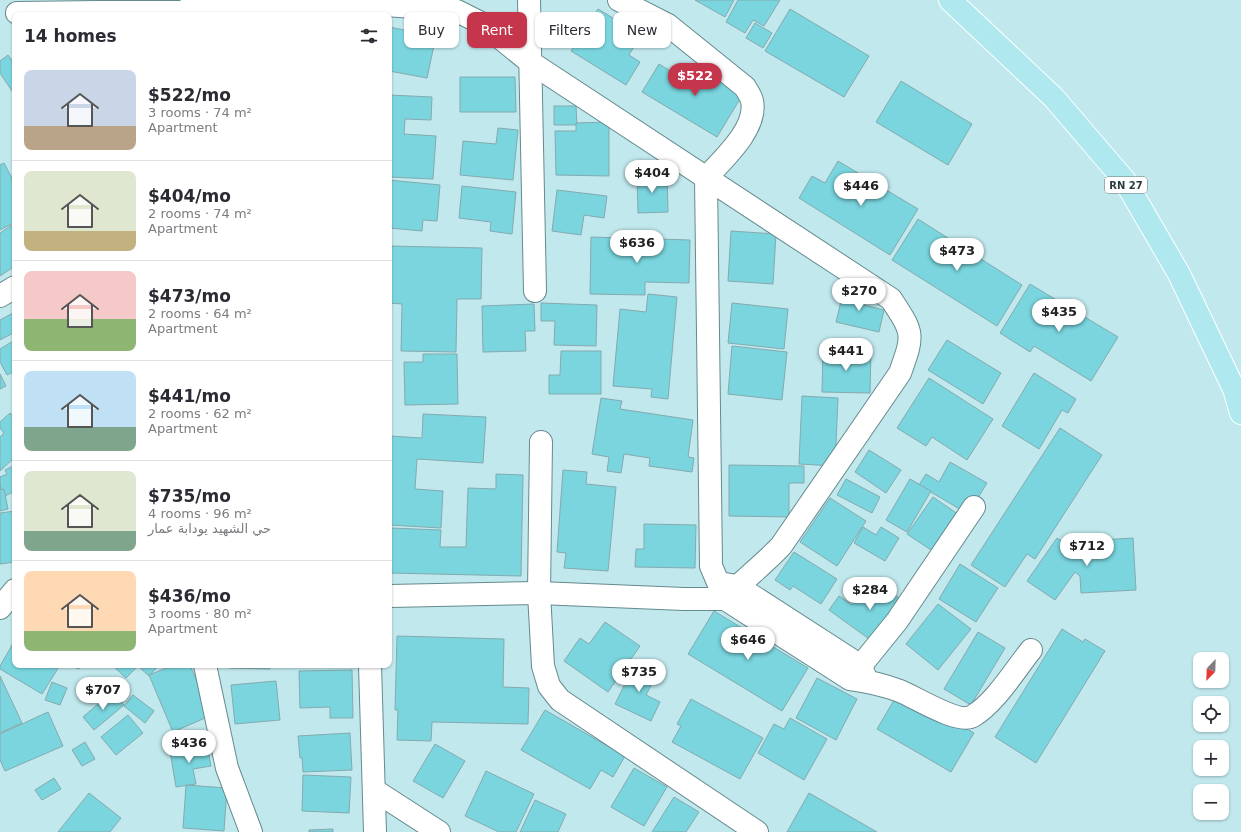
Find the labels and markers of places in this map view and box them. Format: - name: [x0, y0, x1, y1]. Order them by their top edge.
- pin: $522: [671, 63, 719, 97]
- pin: $404: [628, 160, 676, 194]
- pin: $446: [837, 173, 885, 207]
- pin: $636: [613, 230, 661, 264]
- pin: $473: [933, 238, 981, 272]
- pin: $270: [835, 278, 883, 312]
- pin: $435: [1035, 299, 1083, 333]
- pin: $441: [822, 338, 870, 372]
- pin: $712: [1063, 533, 1111, 567]
- pin: $284: [846, 577, 894, 611]
- pin: $646: [724, 627, 772, 661]
- pin: $735: [615, 659, 663, 693]
- pin: $707: [79, 677, 127, 711]
- pin: $436: [165, 730, 213, 764]

